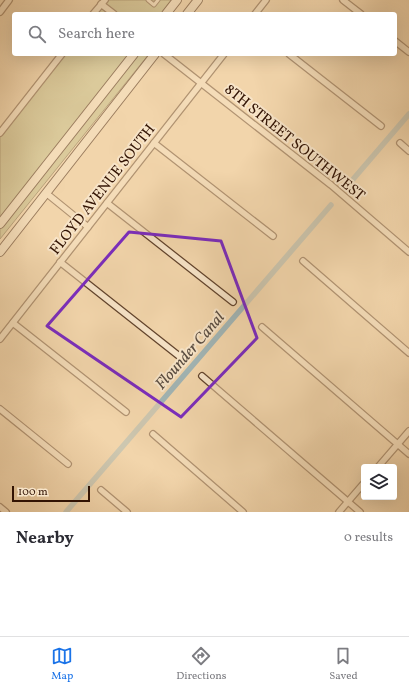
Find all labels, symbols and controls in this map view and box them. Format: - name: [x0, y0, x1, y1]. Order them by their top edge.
- search box: [12, 12, 397, 56]
- icon: search: [26, 23, 48, 45]
- text: Search here: [58, 24, 135, 45]
- street label: 8TH STREET SOUTHWEST: [219, 80, 369, 207]
- street label: FLOYD AVENUE SOUTH: [45, 120, 161, 260]
- water label: Flounder Canal: [151, 308, 230, 395]
- map controls: [361, 464, 397, 500]
- button: layers: [361, 464, 397, 500]
- scale bar: [12, 484, 90, 503]
- text: 100 m: [18, 485, 48, 500]
- text: Nearby: [16, 527, 74, 550]
- text: 0 results: [344, 529, 393, 547]
- tab: Map: [51, 645, 73, 684]
- tab: Directions: [176, 645, 227, 684]
- tab: Saved: [329, 645, 358, 684]

